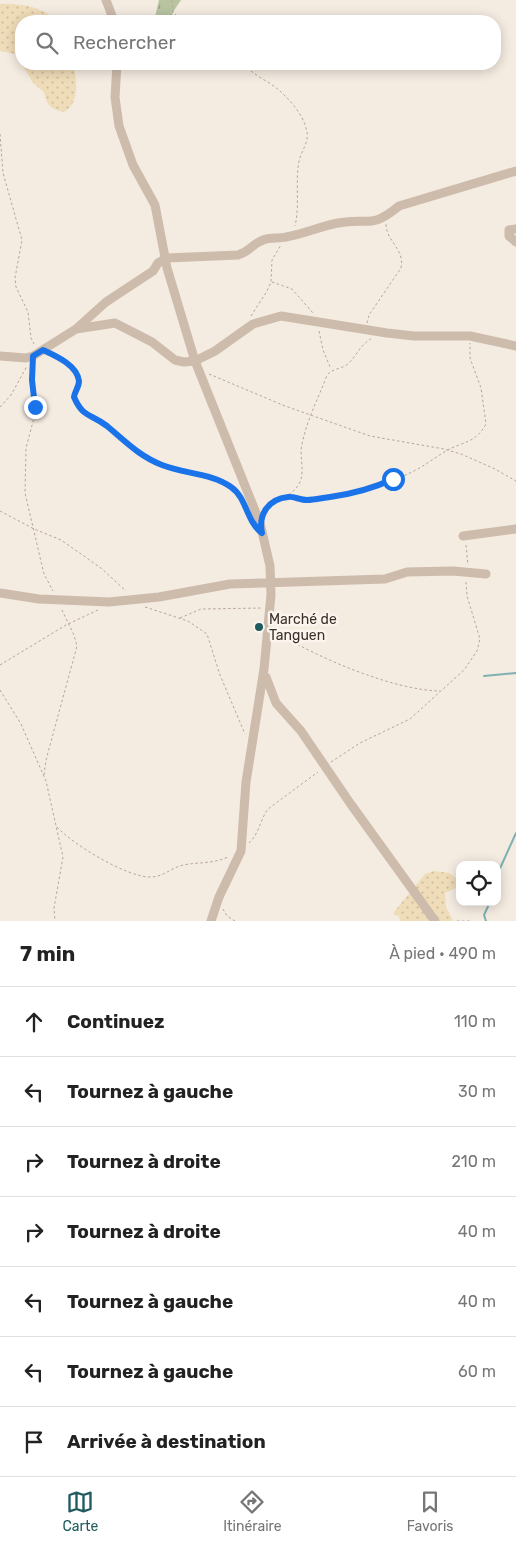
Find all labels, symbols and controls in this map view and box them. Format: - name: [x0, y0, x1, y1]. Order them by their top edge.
- search box: [15, 15, 501, 70]
- icon: search: [33, 29, 61, 57]
- text: Rechercher: [73, 31, 176, 54]
- route end: [24, 396, 47, 419]
- route start: [382, 468, 405, 491]
- place label: Marché de Tanguen: [269, 611, 337, 644]
- marker: Marché de Tanguen: [253, 621, 265, 633]
- map controls: [456, 861, 501, 906]
- button: locate: [456, 861, 501, 906]
- text: 7 min: [20, 941, 75, 966]
- text: À pied · 490 m: [389, 944, 496, 963]
- icon: ahead: [20, 1008, 48, 1036]
- text: Continuez: [67, 1010, 165, 1033]
- text: 110 m: [454, 1012, 496, 1031]
- icon: left: [20, 1078, 48, 1106]
- text: Tournez à gauche: [67, 1080, 233, 1103]
- text: 30 m: [458, 1082, 496, 1101]
- icon: right: [20, 1148, 48, 1176]
- text: Tournez à droite: [67, 1150, 221, 1173]
- text: 210 m: [451, 1152, 496, 1171]
- icon: right: [20, 1218, 48, 1246]
- text: Tournez à droite: [67, 1220, 221, 1243]
- text: 40 m: [458, 1222, 496, 1241]
- icon: left: [20, 1288, 48, 1316]
- text: Tournez à gauche: [67, 1290, 233, 1313]
- text: 40 m: [458, 1292, 496, 1311]
- icon: left: [20, 1358, 48, 1386]
- text: Tournez à gauche: [67, 1360, 233, 1383]
- text: 60 m: [458, 1362, 496, 1381]
- icon: arrive: [20, 1428, 48, 1456]
- text: Arrivée à destination: [67, 1430, 266, 1453]
- tab: Carte: [63, 1488, 98, 1535]
- tab: Itinéraire: [223, 1488, 282, 1535]
- tab: Favoris: [407, 1488, 453, 1535]

